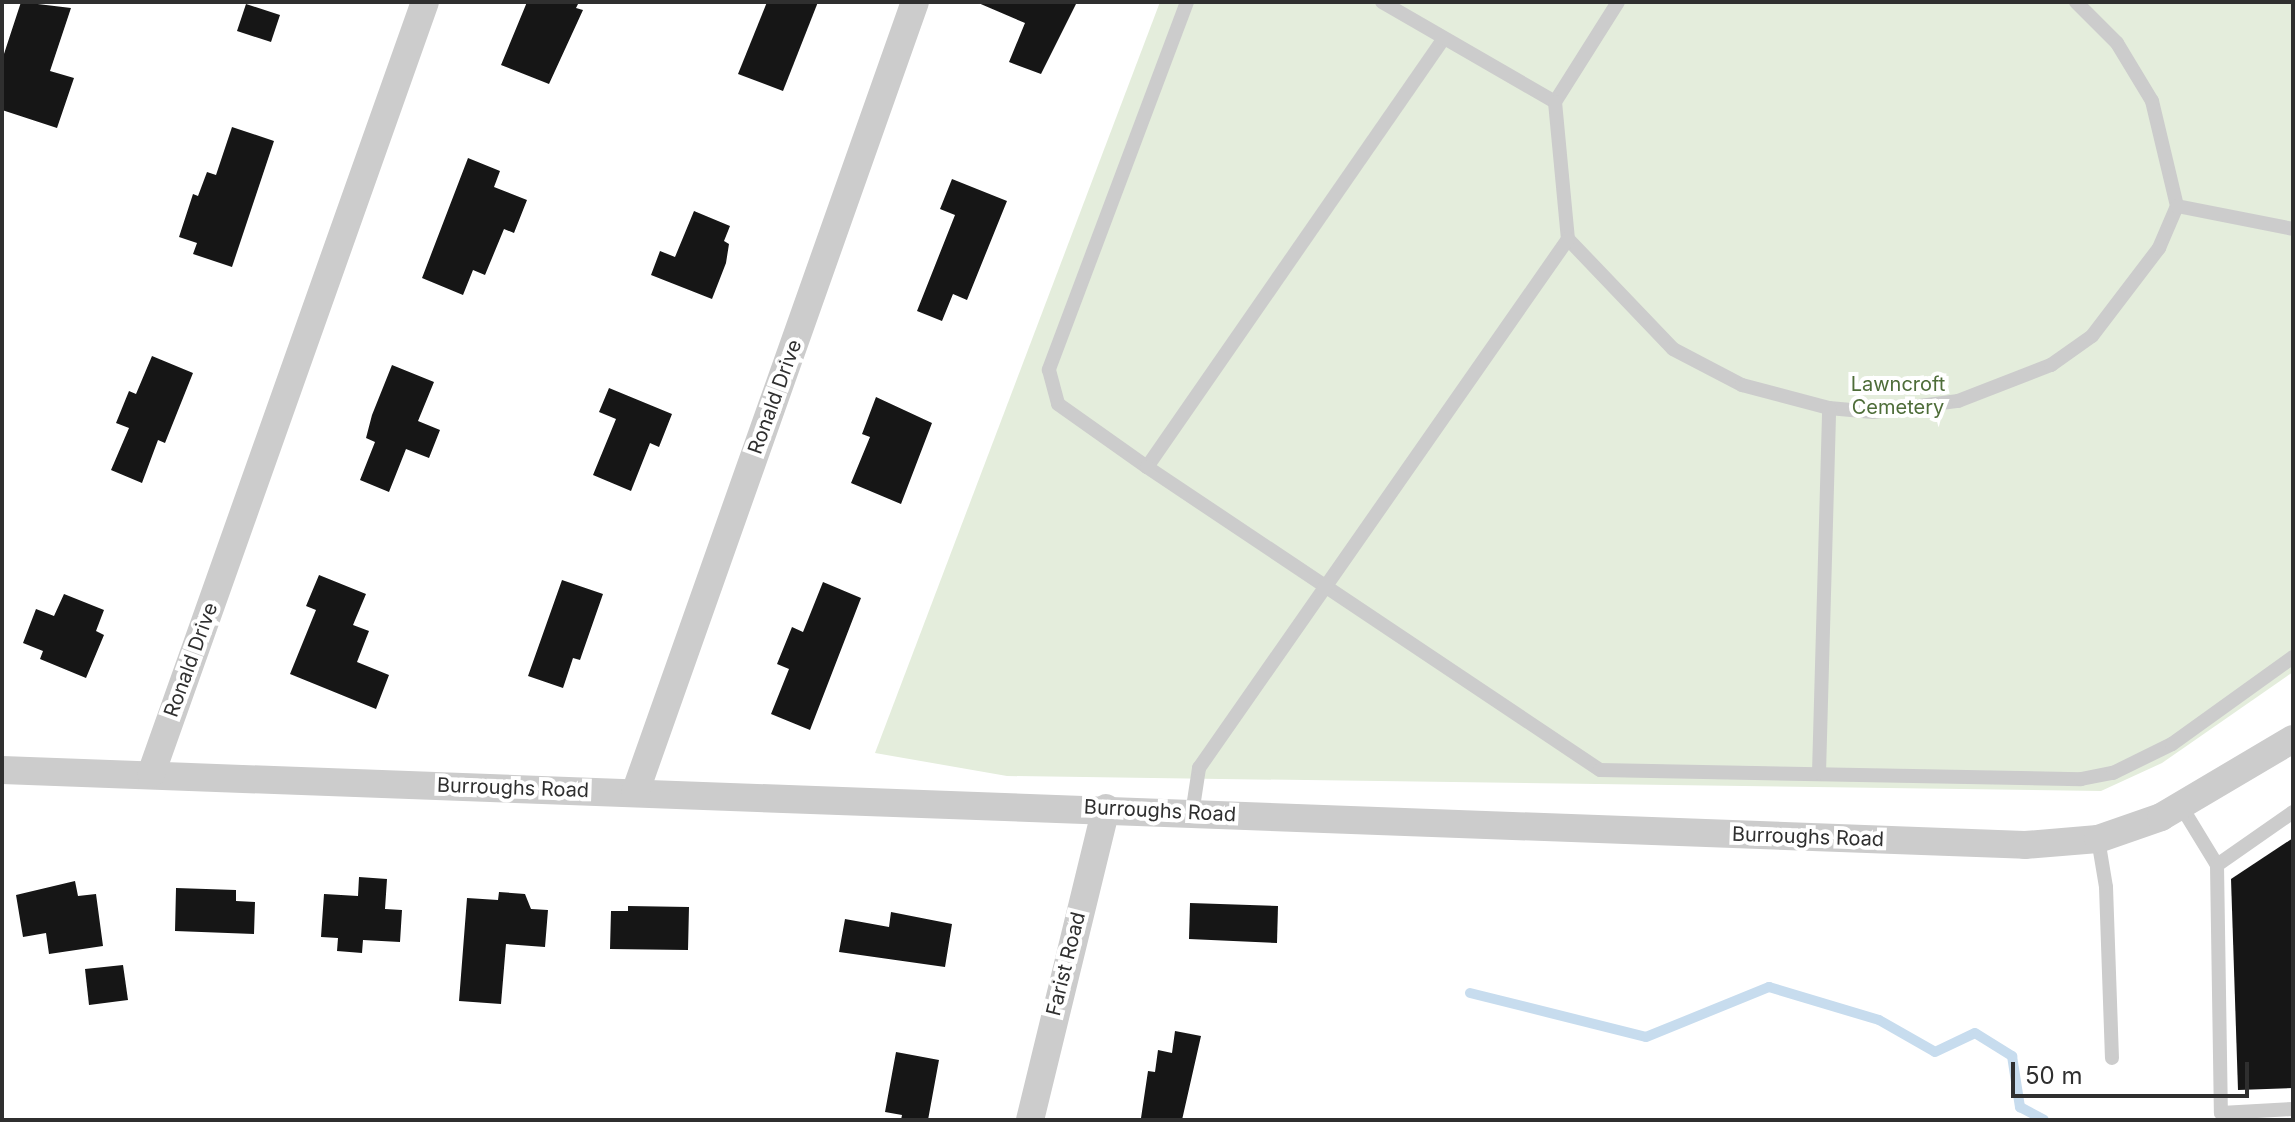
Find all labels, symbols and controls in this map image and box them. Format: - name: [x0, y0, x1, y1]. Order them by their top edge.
- street label: Ronald Drive: [743, 337, 807, 457]
- park label: Lawncroft Cemetery: [1851, 372, 1945, 419]
- street label: Ronald Drive: [159, 600, 223, 720]
- street label: Burroughs Road: [436, 773, 590, 803]
- street label: Burroughs Road: [1083, 795, 1237, 827]
- street label: Burroughs Road: [1731, 822, 1885, 852]
- street label: Farist Road: [1042, 910, 1090, 1018]
- scale bar: [2015, 1046, 2253, 1096]
- text: 50 m: [2025, 1061, 2083, 1090]

